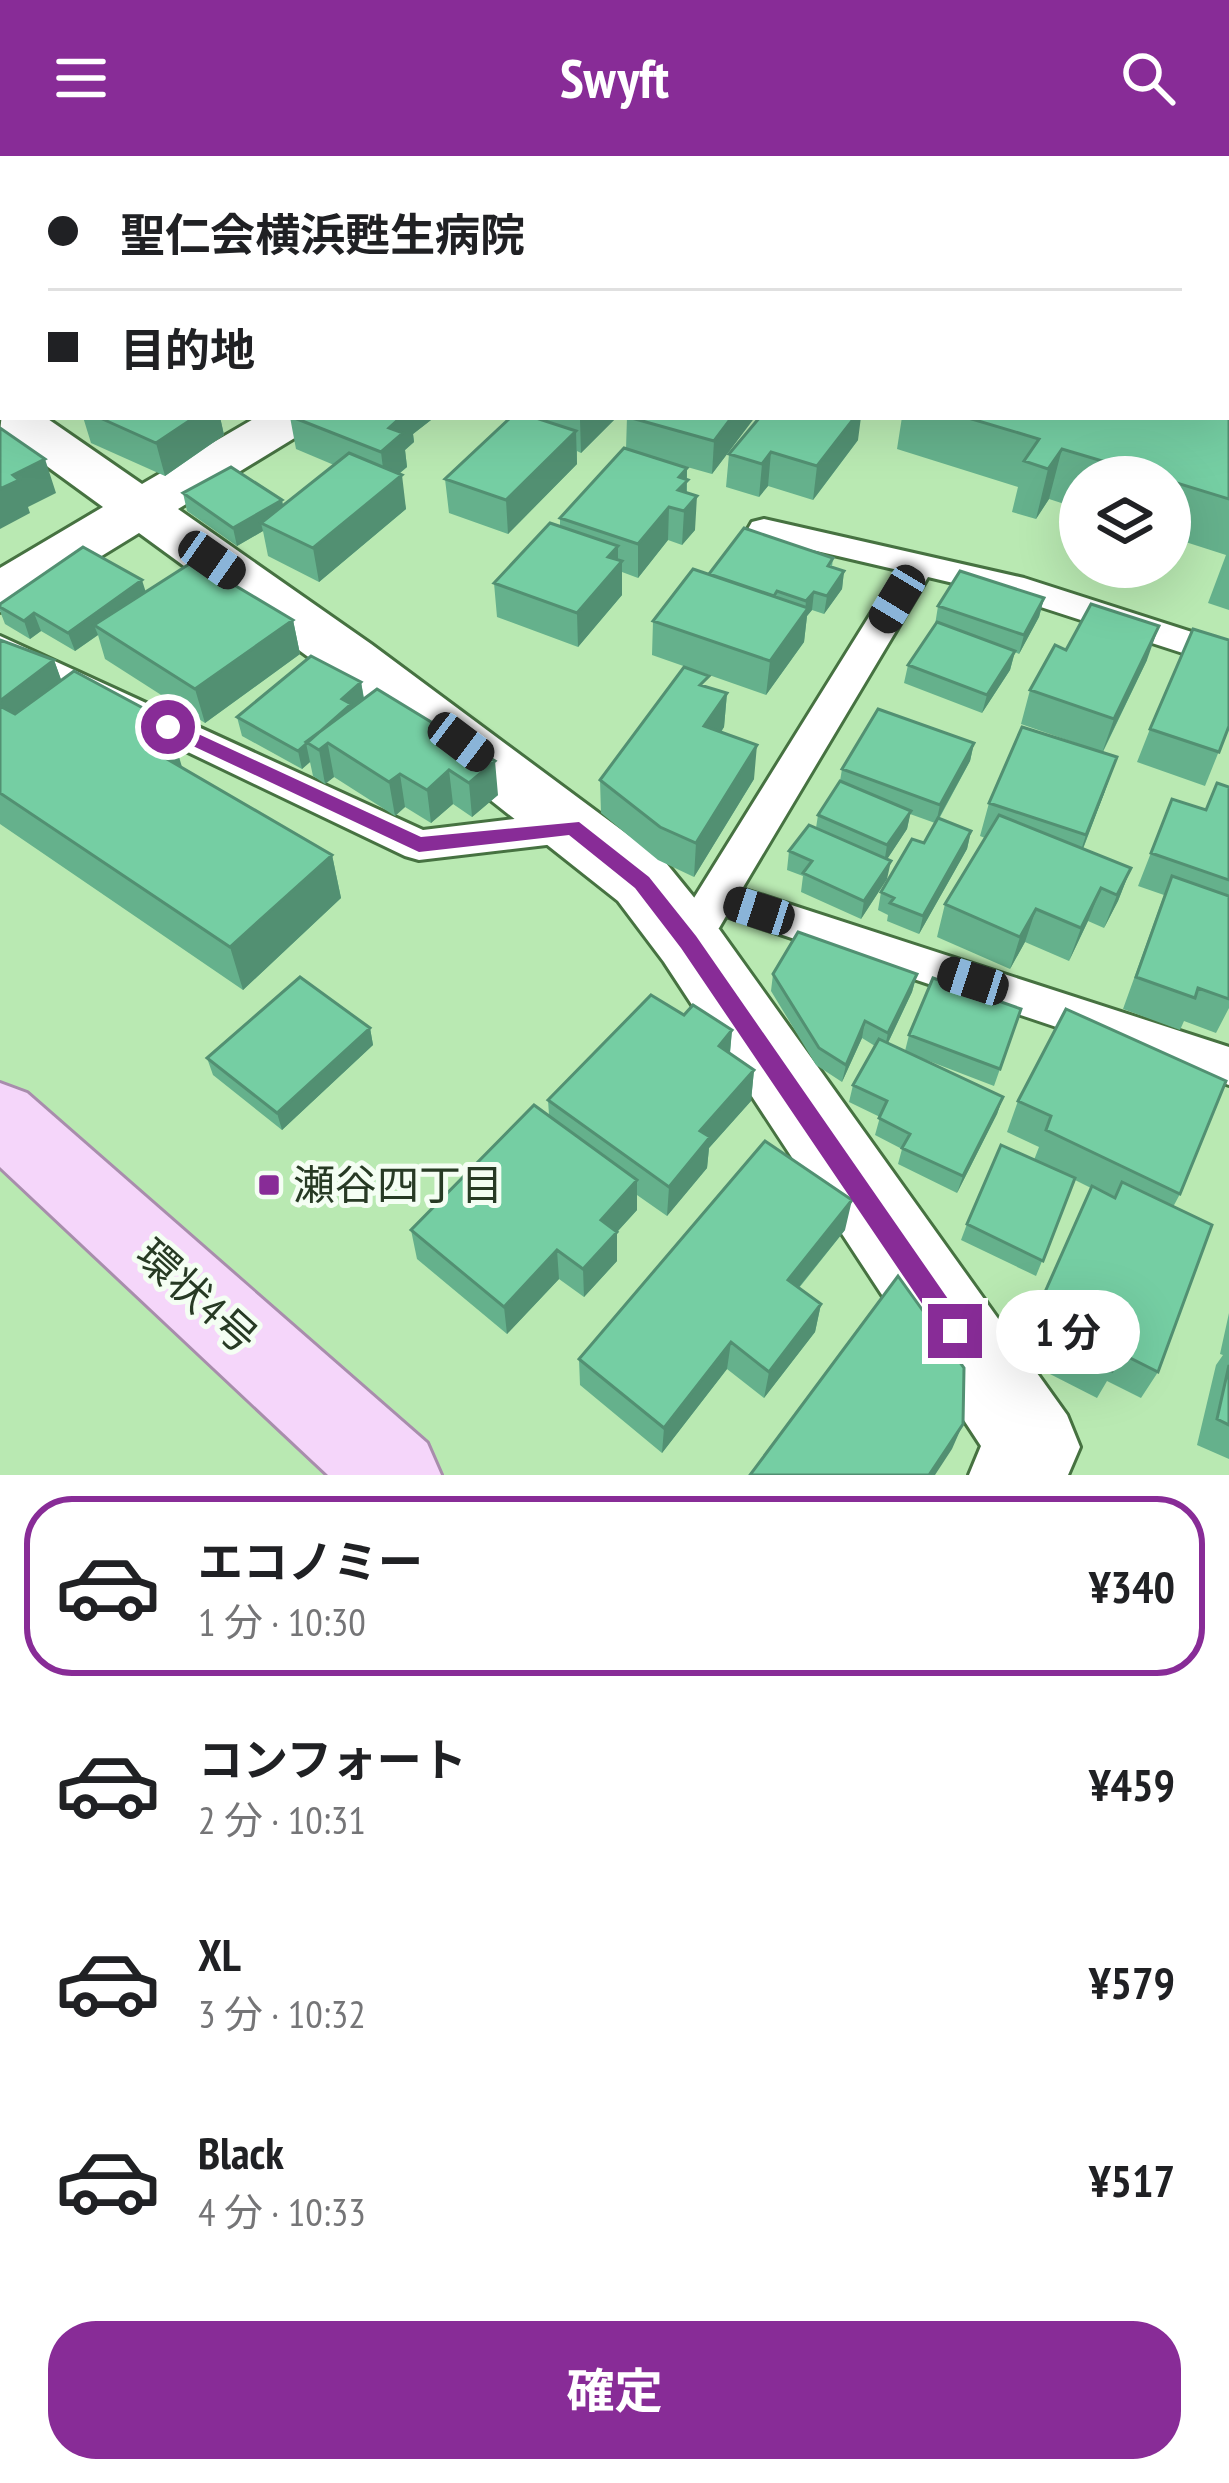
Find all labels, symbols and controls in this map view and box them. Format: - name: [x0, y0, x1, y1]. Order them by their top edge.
- text: Swyft: [560, 43, 669, 113]
- icon: menu: [48, 45, 114, 111]
- icon: search: [1115, 45, 1181, 111]
- text: 聖仁会横浜甦生病院: [120, 205, 525, 263]
- text: 目的地: [120, 320, 255, 378]
- map controls: [1059, 456, 1191, 588]
- button: layers: [1059, 456, 1191, 588]
- car: [172, 525, 252, 595]
- car: [863, 559, 931, 639]
- route start: [141, 700, 195, 754]
- car: [421, 706, 501, 778]
- car: [719, 883, 799, 939]
- car: [933, 953, 1013, 1009]
- place label: 瀬谷四丁目: [293, 1157, 503, 1212]
- marker: 瀬谷四丁目: [256, 1172, 282, 1198]
- street label: 環状4号: [125, 1227, 270, 1365]
- callout: 1 分: [997, 1289, 1141, 1373]
- route end: [928, 1304, 982, 1358]
- text: 1 分: [1035, 1306, 1101, 1357]
- icon: car: [54, 1532, 162, 1640]
- text: エコノミー: [198, 1532, 423, 1590]
- text: ¥340: [1089, 1557, 1175, 1615]
- text: 1 分 · 10:30: [198, 1596, 366, 1647]
- icon: car: [54, 1730, 162, 1838]
- text: コンフォート: [198, 1730, 467, 1788]
- text: ¥459: [1089, 1755, 1175, 1813]
- text: 2 分 · 10:31: [198, 1794, 366, 1845]
- text: XL: [198, 1925, 241, 1983]
- icon: car: [54, 1928, 162, 2036]
- text: ¥579: [1089, 1953, 1175, 2011]
- text: 3 分 · 10:32: [198, 1988, 366, 2039]
- text: Black: [198, 2123, 284, 2181]
- icon: car: [54, 2126, 162, 2234]
- text: ¥517: [1089, 2151, 1175, 2209]
- text: 4 分 · 10:33: [198, 2186, 366, 2237]
- button: 確定: [48, 2321, 1181, 2459]

